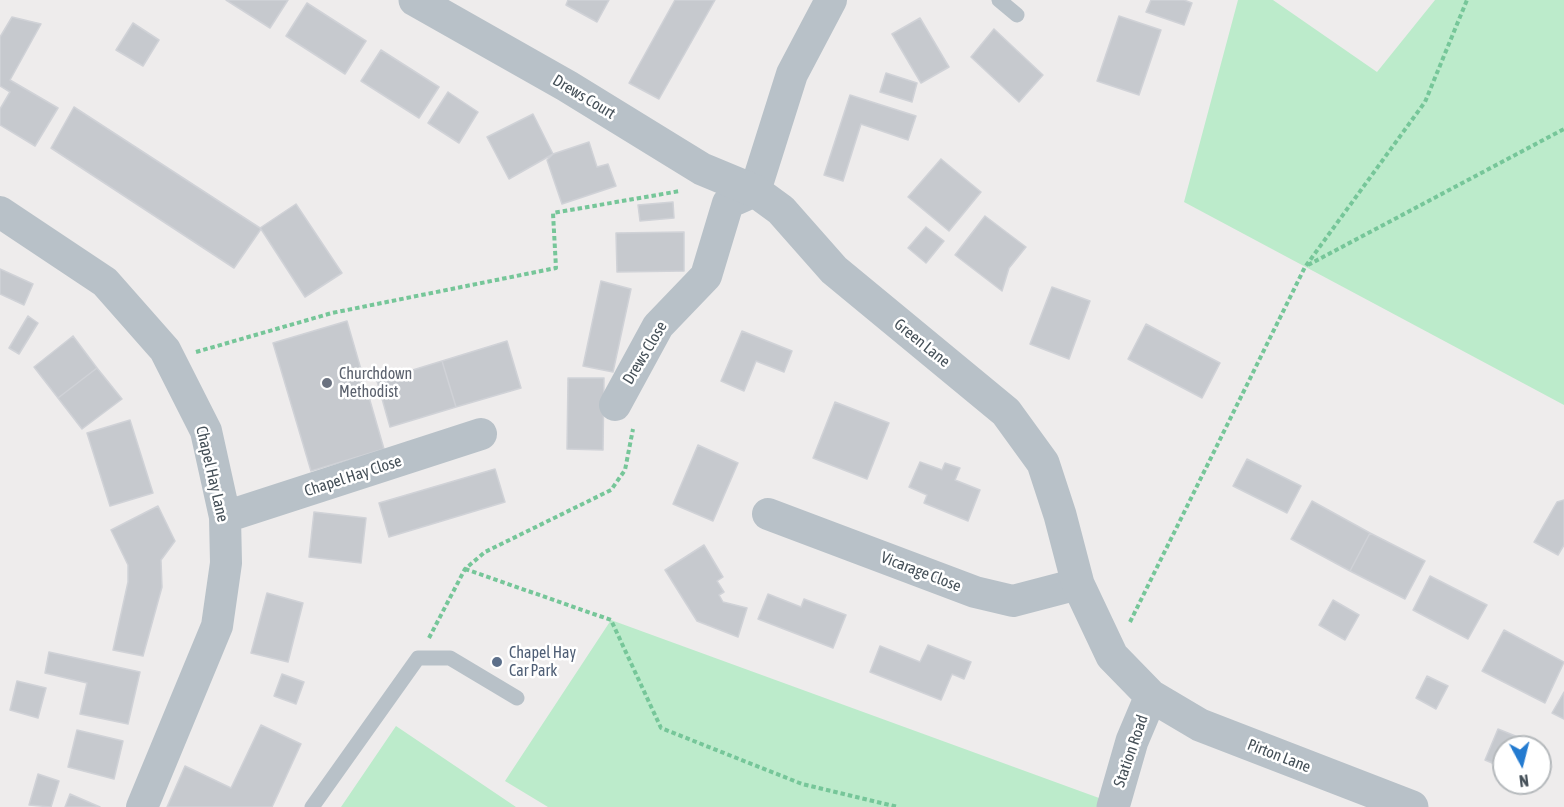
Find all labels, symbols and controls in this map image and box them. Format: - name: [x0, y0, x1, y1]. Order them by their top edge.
- street label: Drews Court: [549, 71, 619, 123]
- street label: Green Lane: [890, 315, 954, 371]
- street label: Drews Close: [619, 318, 671, 388]
- place label: Churchdown Methodist: [339, 364, 412, 402]
- marker: Churchdown Methodist: [320, 376, 334, 390]
- street label: Chapel Hay Lane: [192, 424, 232, 524]
- street label: Chapel Hay Close: [302, 451, 404, 501]
- street label: Vicarage Close: [878, 548, 964, 596]
- place label: Chapel Hay Car Park: [509, 643, 576, 681]
- marker: Chapel Hay Car Park: [490, 655, 504, 669]
- street label: Station Road: [1110, 712, 1152, 790]
- street label: Pirton Lane: [1245, 735, 1313, 777]
- north arrow: [1492, 735, 1552, 795]
- text: N: [1518, 771, 1530, 790]

